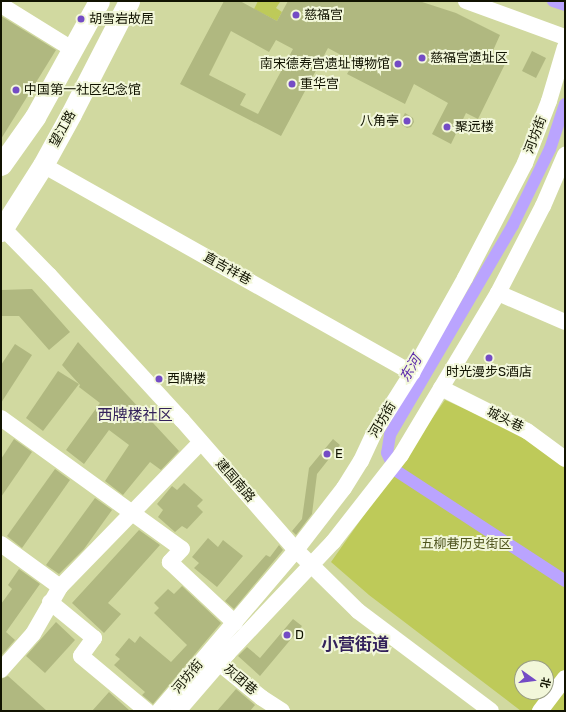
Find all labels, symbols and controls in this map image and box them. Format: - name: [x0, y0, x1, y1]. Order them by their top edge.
- place label: 慈福宫: [304, 7, 343, 23]
- marker: 慈福宫: [291, 10, 301, 20]
- place label: 胡雪岩故居: [89, 11, 154, 27]
- marker: 胡雪岩故居: [76, 14, 86, 24]
- place label: 慈福宫遗址区: [430, 50, 508, 66]
- marker: 慈福宫遗址区: [417, 53, 427, 63]
- place label: 南宋德寿宫遗址博物馆: [260, 56, 390, 72]
- marker: 南宋德寿宫遗址博物馆: [393, 59, 403, 69]
- place label: 重华宫: [300, 76, 339, 92]
- marker: 重华宫: [287, 79, 297, 89]
- place label: 中国第一社区纪念馆: [24, 82, 141, 98]
- marker: 中国第一社区纪念馆: [11, 85, 21, 95]
- street label: 望江路: [47, 108, 79, 150]
- place label: 八角亭: [360, 113, 399, 129]
- street label: 河坊街: [522, 114, 550, 156]
- marker: 八角亭: [402, 116, 412, 126]
- place label: 聚远楼: [455, 119, 494, 135]
- marker: 聚远楼: [442, 122, 452, 132]
- street label: 直吉祥巷: [200, 250, 254, 288]
- water label: 东河: [397, 353, 425, 385]
- marker: 时光漫步S酒店: [484, 353, 494, 363]
- place label: 时光漫步S酒店: [446, 364, 532, 380]
- place label: 西牌楼: [167, 371, 206, 387]
- marker: 西牌楼: [154, 374, 164, 384]
- street label: 河坊街: [366, 399, 400, 441]
- street label: 城头巷: [484, 404, 526, 436]
- district label: 西牌楼社区: [98, 407, 172, 425]
- place label: E: [335, 446, 343, 462]
- marker: E: [322, 449, 332, 459]
- street label: 建国南路: [212, 456, 258, 506]
- park label: 五柳巷历史街区: [421, 536, 511, 552]
- place label: D: [295, 627, 304, 643]
- marker: D: [282, 630, 292, 640]
- district label: 小营街道: [321, 635, 389, 655]
- street label: 河坊街: [169, 657, 207, 697]
- north arrow: [514, 660, 554, 700]
- street label: 灰团巷: [220, 661, 260, 699]
- text: 北: [538, 676, 553, 690]

